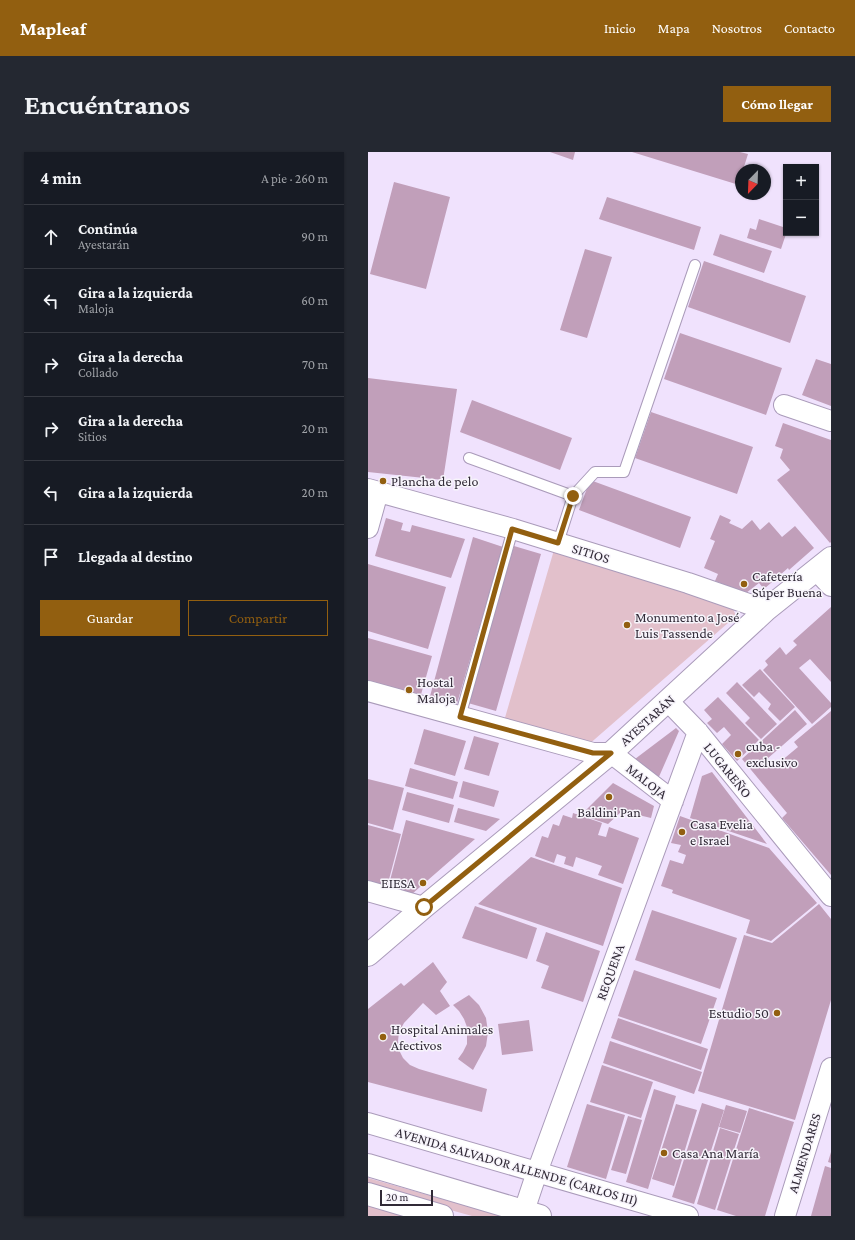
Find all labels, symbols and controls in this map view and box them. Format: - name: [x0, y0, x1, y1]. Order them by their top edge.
- text: Mapleaf: [20, 18, 86, 39]
- text: Inicio: [604, 20, 636, 36]
- text: Mapa: [658, 20, 690, 36]
- text: Nosotros: [712, 20, 762, 36]
- text: Contacto: [784, 20, 835, 36]
- button: Cómo llegar: [723, 86, 831, 122]
- text: Encuéntranos: [24, 89, 190, 120]
- north arrow: [735, 164, 771, 200]
- map controls: [783, 164, 819, 236]
- button: +: [783, 164, 819, 200]
- text: 4 min: [40, 169, 82, 188]
- text: A pie · 260 m: [261, 171, 328, 186]
- button: −: [783, 200, 819, 236]
- text: Continúa: [78, 221, 138, 237]
- icon: ahead: [40, 226, 62, 248]
- text: 90 m: [301, 229, 328, 244]
- text: Ayestarán: [78, 237, 129, 252]
- text: Gira a la izquierda: [78, 285, 193, 301]
- icon: left: [40, 290, 62, 312]
- text: 60 m: [301, 293, 328, 308]
- text: Maloja: [78, 301, 114, 316]
- text: Gira a la derecha: [78, 349, 183, 365]
- icon: right: [40, 354, 62, 376]
- text: 70 m: [302, 357, 328, 372]
- text: Collado: [78, 365, 118, 380]
- text: Gira a la derecha: [78, 413, 183, 429]
- icon: right: [40, 418, 62, 440]
- text: 20 m: [302, 421, 328, 436]
- text: Sitios: [78, 429, 107, 444]
- place label: Plancha de pelo: [391, 473, 478, 489]
- marker: Plancha de pelo: [378, 476, 388, 486]
- icon: left: [40, 482, 62, 504]
- text: Gira a la izquierda: [78, 485, 193, 501]
- text: 20 m: [302, 485, 328, 500]
- route end: [564, 487, 582, 505]
- street label: SITIOS: [570, 540, 612, 566]
- icon: arrive: [40, 546, 62, 568]
- text: Llegada al destino: [78, 549, 193, 565]
- place label: Cafetería Súper Buena: [752, 568, 823, 600]
- marker: Cafetería Súper Buena: [739, 579, 749, 589]
- button: Guardar: [40, 600, 180, 636]
- button: Compartir: [188, 600, 328, 636]
- place label: Monumento a José Luis Tassende: [635, 609, 739, 641]
- marker: Monumento a José Luis Tassende: [622, 620, 632, 630]
- place label: Hostal Maloja: [417, 674, 456, 707]
- marker: Hostal Maloja: [404, 685, 414, 695]
- street label: AYESTARÁN: [616, 691, 678, 749]
- place label: cuba - exclusivo: [746, 738, 798, 770]
- street label: LUGAREÑO: [701, 739, 755, 801]
- marker: cuba - exclusivo: [733, 749, 743, 759]
- street label: MALOJA: [623, 760, 671, 802]
- marker: Baldini Pan: [604, 792, 614, 802]
- place label: Baldini Pan: [577, 804, 641, 820]
- place label: Casa Evelia e Israel: [690, 816, 753, 848]
- marker: Casa Evelia e Israel: [677, 827, 687, 837]
- place label: EIESA: [381, 875, 415, 891]
- marker: EIESA: [418, 878, 428, 888]
- route start: [415, 898, 433, 916]
- street label: REQUENA: [592, 942, 628, 1002]
- place label: Estudio 50: [709, 1005, 769, 1021]
- marker: Estudio 50: [772, 1008, 782, 1018]
- place label: Hospital Animales Afectivos: [391, 1021, 493, 1053]
- marker: Hospital Animales Afectivos: [378, 1032, 388, 1042]
- street label: ALMENDARES: [784, 1111, 824, 1195]
- street label: AVENIDA SALVADOR ALLENDE (CARLOS III): [393, 1124, 640, 1209]
- place label: Casa Ana María: [672, 1145, 760, 1161]
- marker: Casa Ana María: [659, 1148, 669, 1158]
- scale bar: [380, 1188, 433, 1207]
- text: 20 m: [386, 1191, 408, 1203]

